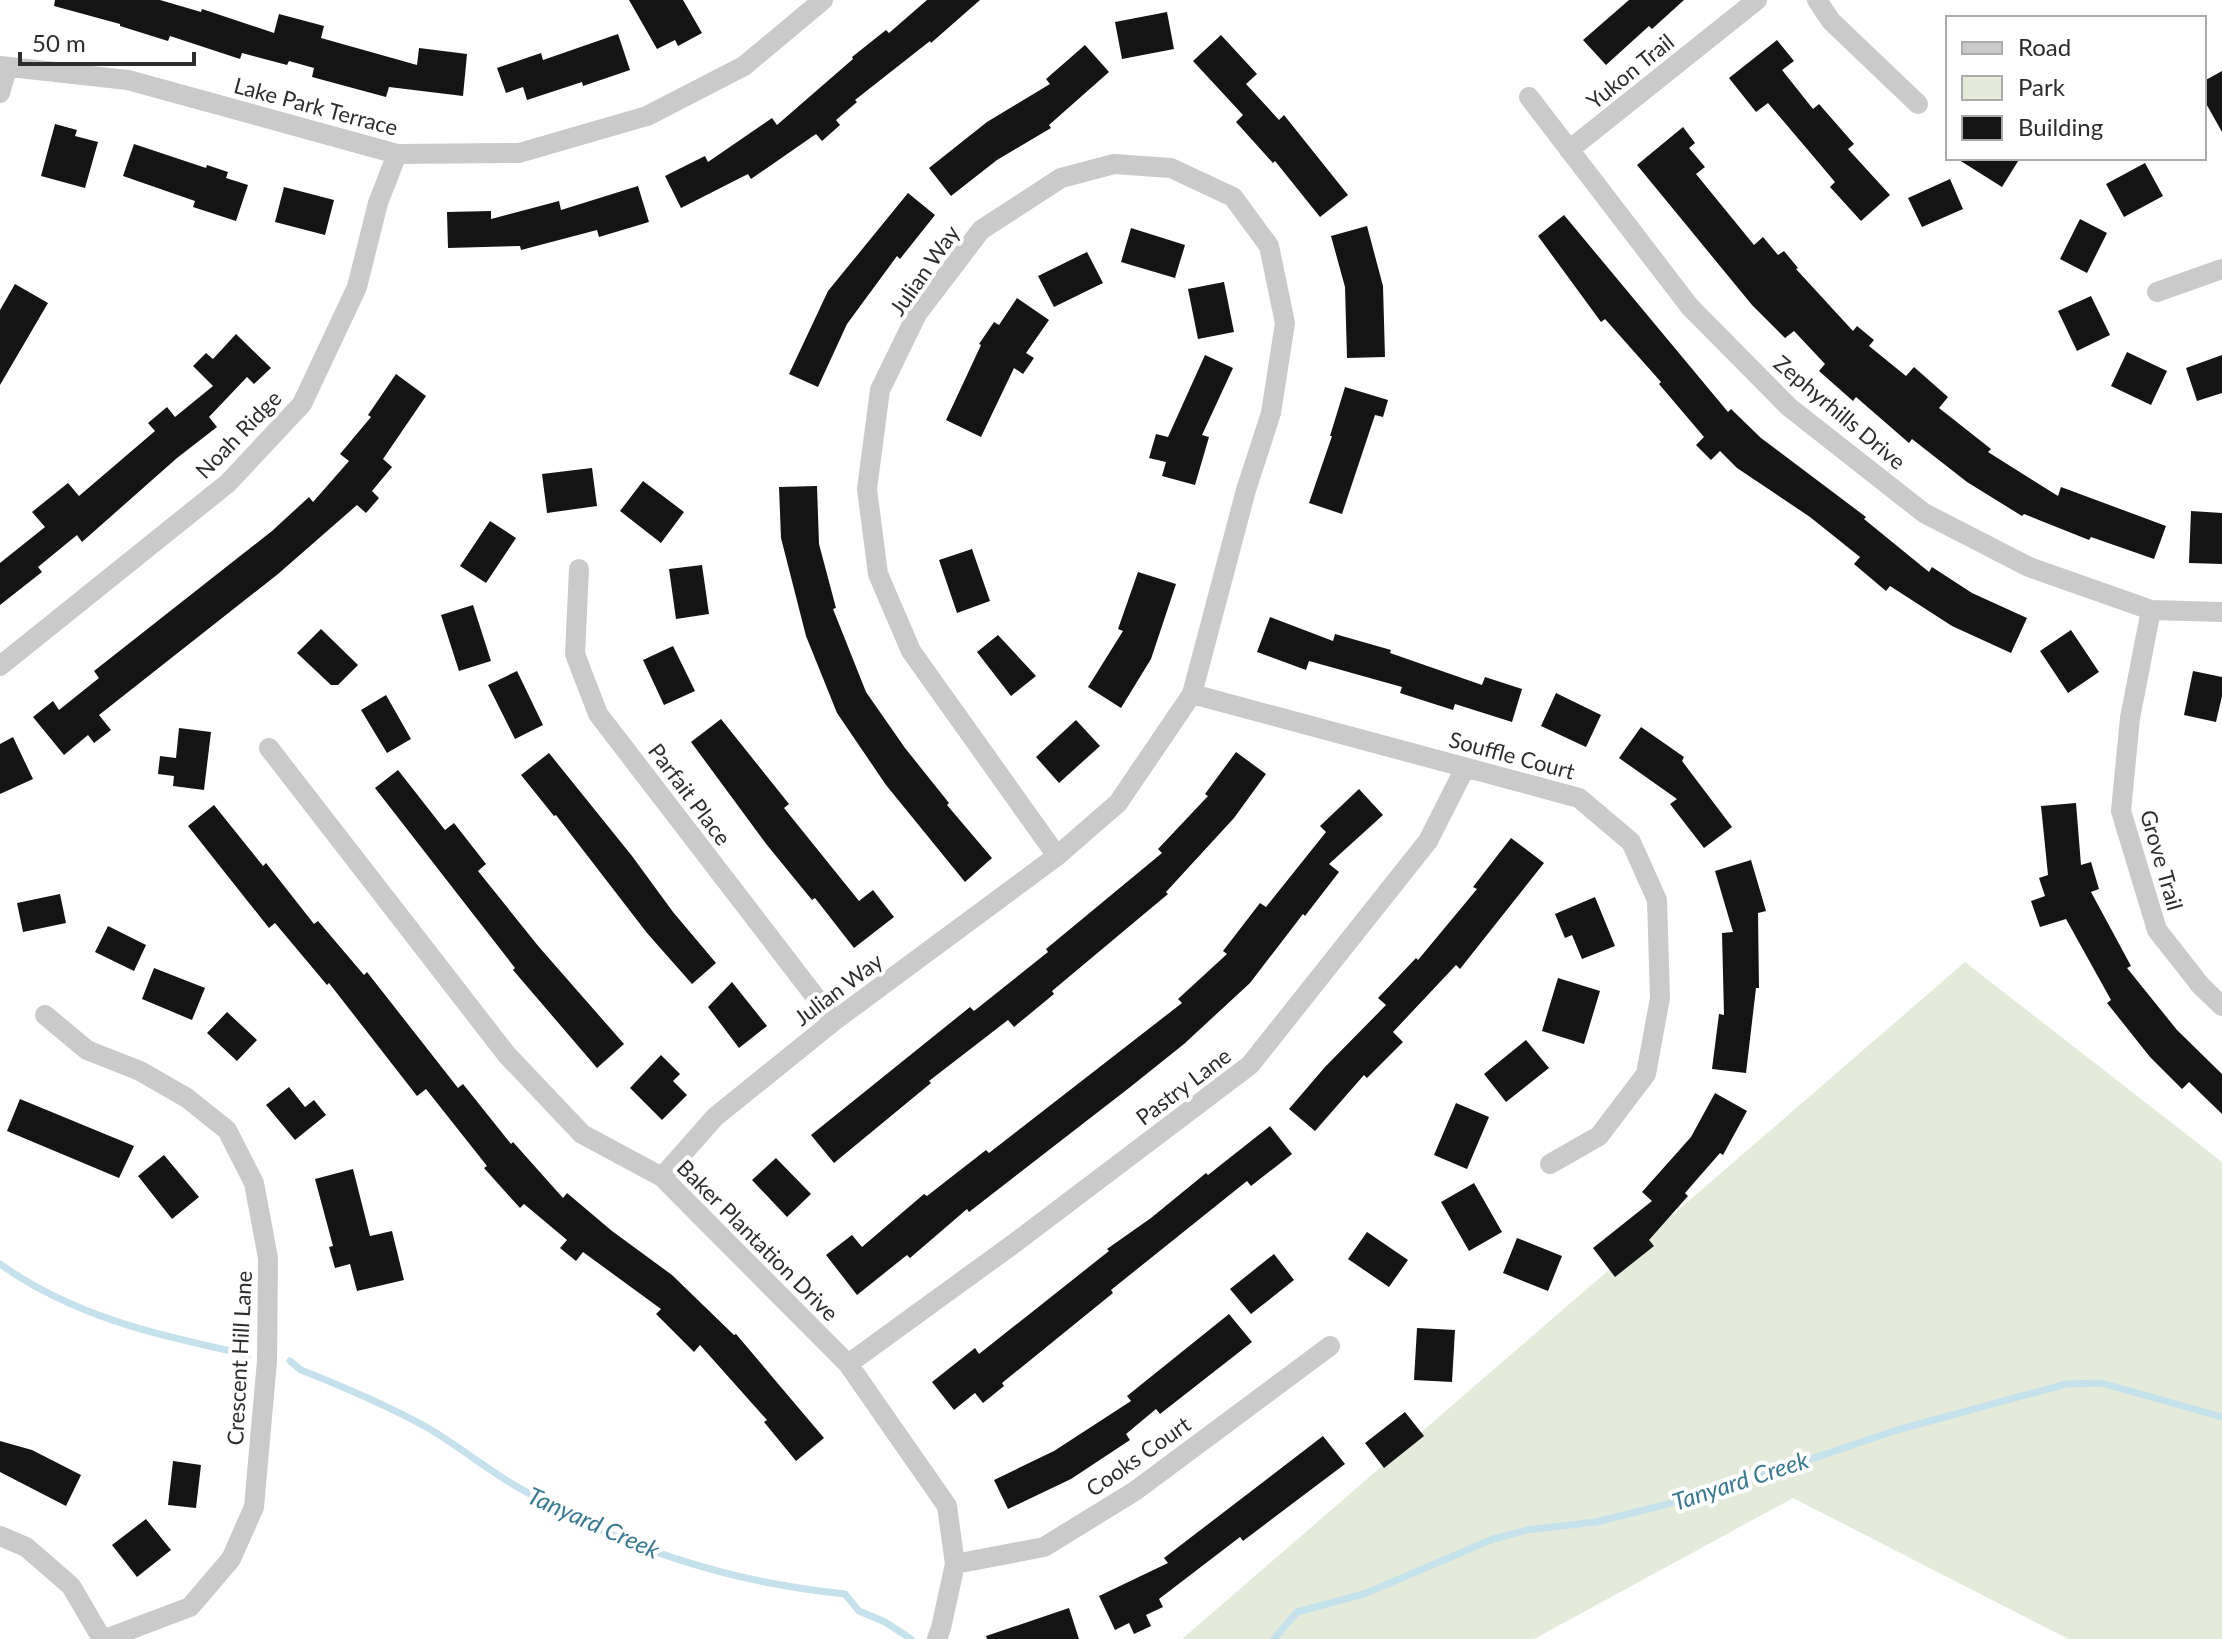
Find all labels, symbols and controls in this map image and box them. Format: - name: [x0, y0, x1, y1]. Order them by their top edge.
- scale bar: [20, 16, 194, 66]
- legend: [1946, 16, 2206, 160]
- text: 50 m: [32, 28, 86, 57]
- street label: Yukon Trail: [1581, 28, 1679, 114]
- text: Road: [2018, 32, 2071, 61]
- street label: Lake Park Terrace: [231, 71, 401, 141]
- text: Park: [2018, 72, 2066, 101]
- text: Building: [2018, 112, 2103, 141]
- street label: Julian Way: [883, 219, 965, 320]
- street label: Zephyrhills Drive: [1769, 349, 1911, 475]
- street label: Noah Ridge: [189, 384, 287, 484]
- street label: Souffle Court: [1446, 725, 1578, 785]
- street label: Parfait Place: [643, 738, 737, 850]
- street label: Grove Trail: [2135, 807, 2189, 913]
- street label: Julian Way: [788, 947, 888, 1031]
- street label: Pastry Lane: [1130, 1042, 1236, 1130]
- street label: Baker Plantation Drive: [672, 1154, 844, 1326]
- street label: Crescent Hill Lane: [221, 1270, 257, 1446]
- street label: Cooks Court: [1081, 1410, 1195, 1502]
- water label: Tanyard Creek: [1668, 1444, 1812, 1516]
- water label: Tanyard Creek: [523, 1480, 665, 1564]

